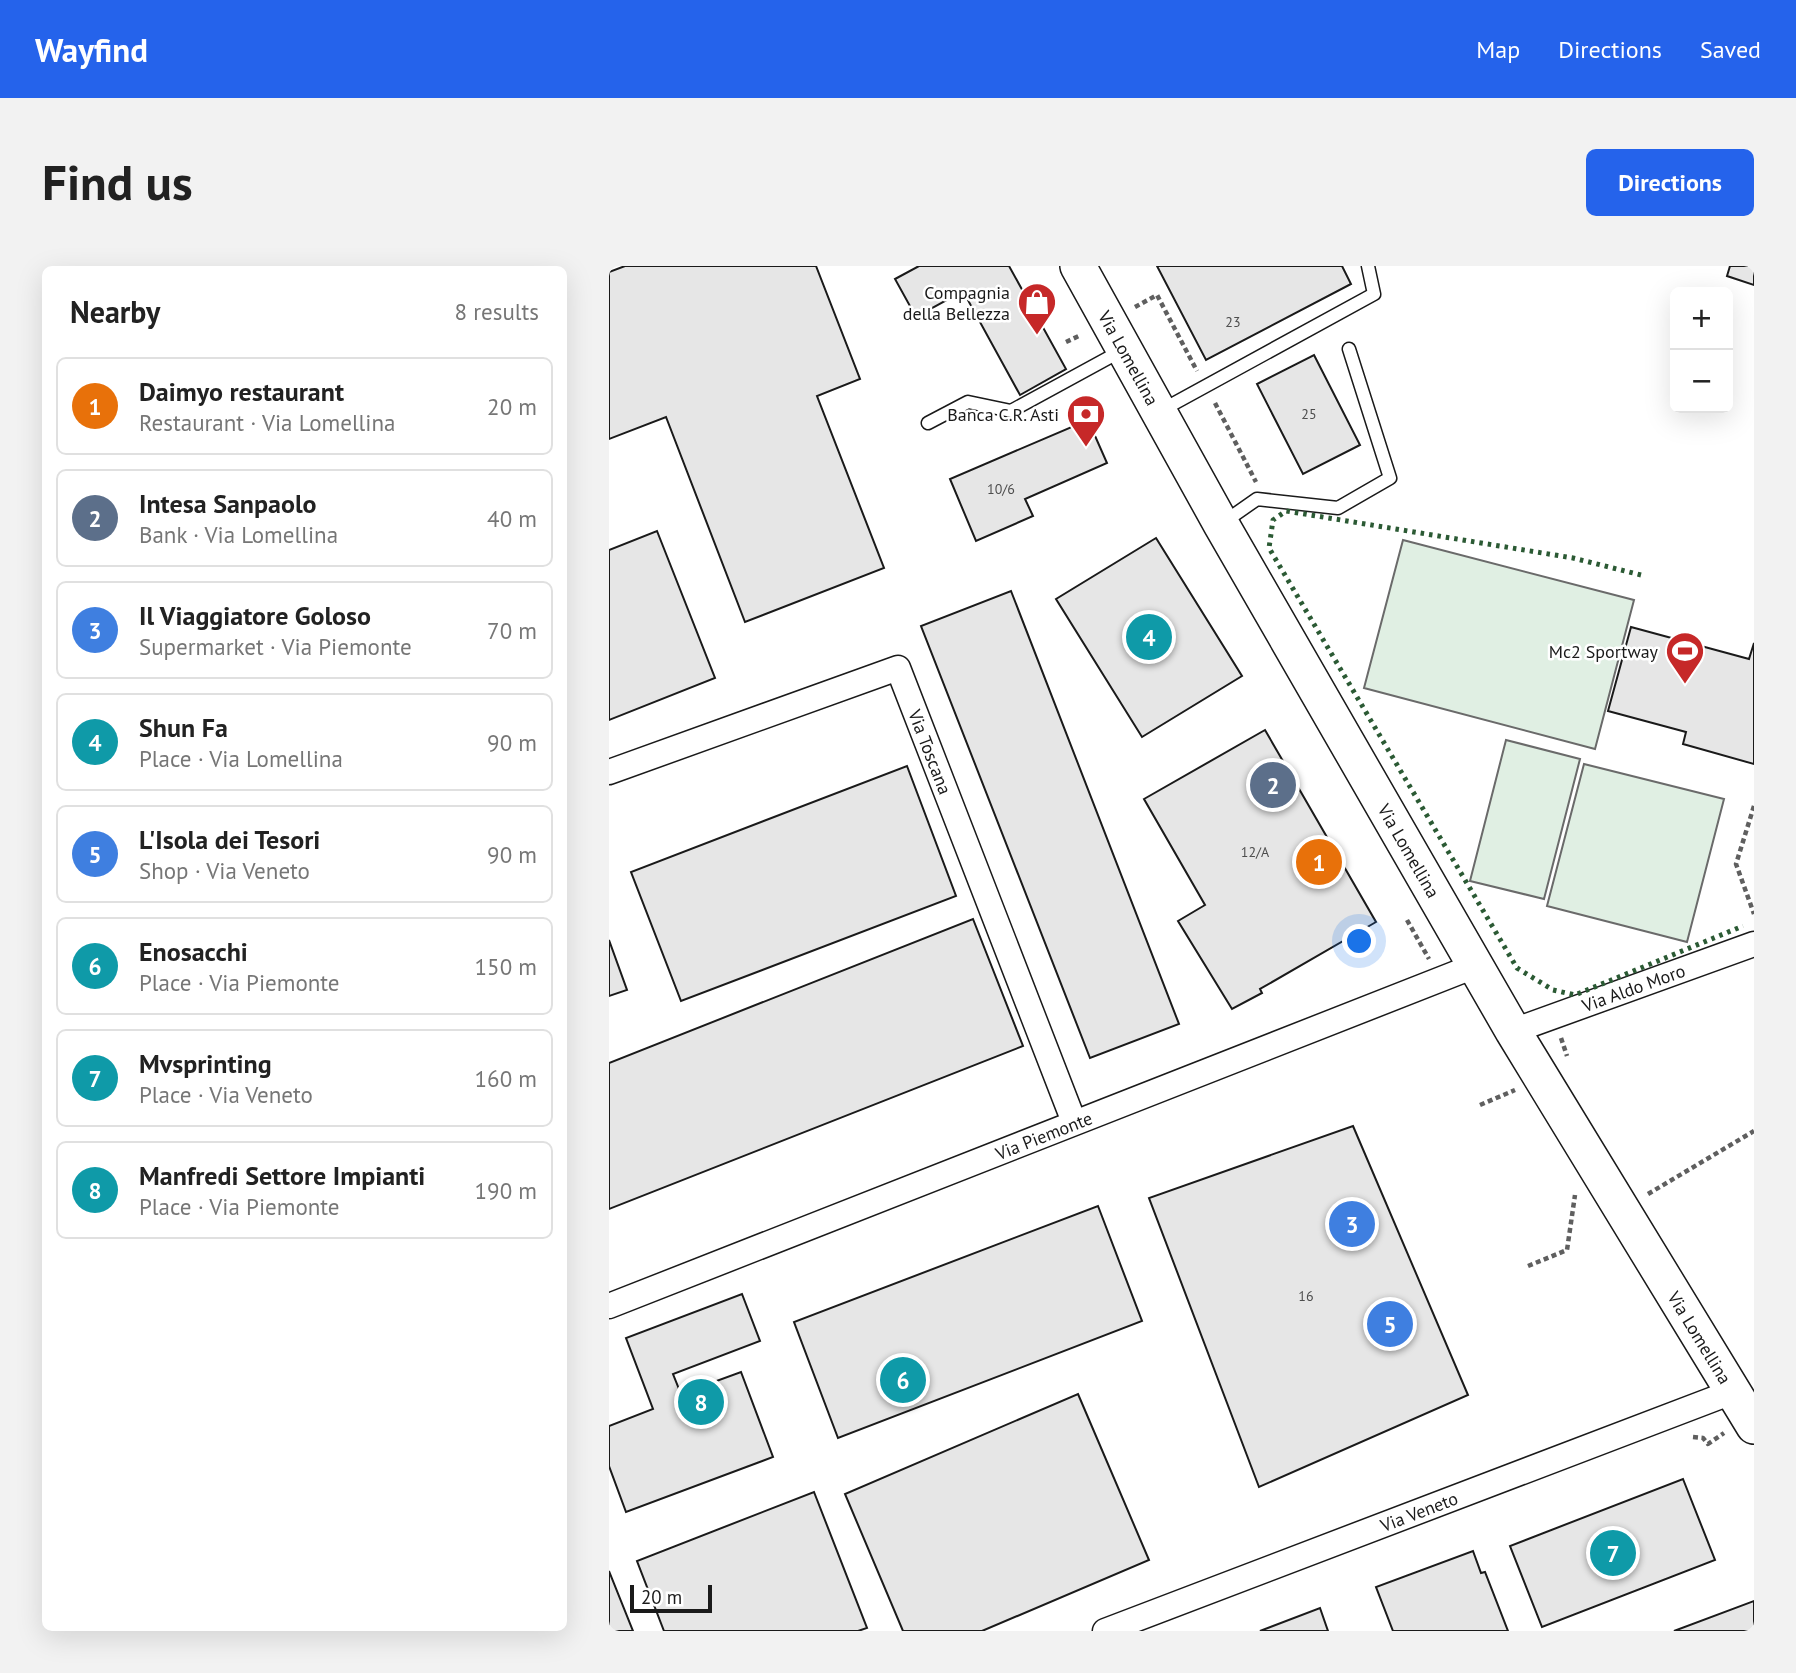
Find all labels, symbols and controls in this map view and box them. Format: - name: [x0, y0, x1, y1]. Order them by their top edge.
- text: Wayfind: [35, 28, 148, 71]
- text: Map: [1476, 34, 1520, 65]
- text: Directions: [1558, 34, 1662, 65]
- text: Saved: [1700, 34, 1761, 65]
- button: Directions: [1586, 149, 1754, 216]
- text: Find us: [42, 150, 193, 214]
- place label: Compagnia della Bellezza: [903, 281, 1010, 325]
- shop icon: Compagnia della Bellezza: [1016, 281, 1058, 336]
- map controls: [1670, 287, 1733, 413]
- button: +: [1670, 287, 1733, 350]
- text: Nearby: [70, 292, 160, 331]
- text: 8 results: [455, 297, 539, 326]
- street label: Via Lomellina: [1093, 306, 1164, 409]
- house number: 23: [1225, 313, 1241, 331]
- button: −: [1670, 350, 1733, 413]
- text: Daimyo restaurant: [139, 375, 344, 408]
- text: 1: [88, 392, 102, 421]
- text: 20 m: [487, 392, 537, 421]
- bank icon: Banca C.R. Asti: [1065, 393, 1107, 448]
- place label: Banca C.R. Asti: [947, 403, 1059, 426]
- house number: 25: [1301, 405, 1317, 423]
- text: Restaurant · Via Lomellina: [139, 408, 395, 437]
- house number: 10/6: [987, 480, 1015, 498]
- text: Intesa Sanpaolo: [139, 487, 317, 520]
- text: 2: [88, 504, 102, 533]
- text: 40 m: [487, 504, 537, 533]
- text: Bank · Via Lomellina: [139, 520, 338, 549]
- text: Il Viaggiatore Goloso: [139, 599, 371, 632]
- pin: 4: [1126, 611, 1172, 663]
- text: 3: [88, 616, 102, 645]
- text: 70 m: [487, 616, 537, 645]
- sports icon: Mc2 Sportway: [1664, 630, 1706, 685]
- text: Supermarket · Via Piemonte: [139, 632, 412, 661]
- place label: Mc2 Sportway: [1549, 640, 1659, 663]
- street label: Via Toscana: [903, 705, 957, 797]
- text: Shun Fa: [139, 711, 228, 744]
- text: 4: [88, 728, 102, 757]
- text: 90 m: [487, 728, 537, 757]
- text: Place · Via Lomellina: [139, 744, 343, 773]
- pin: 2: [1250, 759, 1296, 811]
- street label: Via Lomellina: [1373, 799, 1445, 902]
- text: L'Isola dei Tesori: [139, 823, 320, 856]
- pin: 1: [1296, 836, 1342, 888]
- text: 5: [88, 840, 102, 869]
- text: 90 m: [487, 840, 537, 869]
- house number: 12/A: [1241, 843, 1270, 861]
- text: Shop · Via Veneto: [139, 856, 310, 885]
- your location: [1342, 924, 1376, 958]
- text: Enosacchi: [139, 935, 248, 968]
- text: 6: [88, 952, 102, 981]
- text: 150 m: [475, 952, 537, 981]
- street label: Via Aldo Moro: [1578, 958, 1688, 1017]
- text: Place · Via Piemonte: [139, 968, 340, 997]
- text: Mvsprinting: [139, 1047, 272, 1080]
- text: 7: [88, 1064, 102, 1093]
- text: 160 m: [475, 1064, 537, 1093]
- text: Place · Via Veneto: [139, 1080, 313, 1109]
- street label: Via Piemonte: [991, 1106, 1095, 1165]
- text: Manfredi Settore Impianti: [139, 1159, 425, 1192]
- text: 8: [88, 1176, 102, 1205]
- text: 190 m: [475, 1176, 537, 1205]
- text: Place · Via Piemonte: [139, 1192, 340, 1221]
- pin: 3: [1329, 1198, 1375, 1250]
- street label: Via Lomellina: [1662, 1286, 1737, 1388]
- house number: 16: [1298, 1287, 1314, 1305]
- pin: 5: [1367, 1298, 1413, 1350]
- pin: 6: [880, 1354, 926, 1406]
- pin: 8: [678, 1376, 724, 1428]
- street label: Via Veneto: [1376, 1486, 1461, 1537]
- pin: 7: [1590, 1527, 1636, 1579]
- scale bar: [630, 1582, 712, 1614]
- text: 20 m: [641, 1585, 682, 1609]

